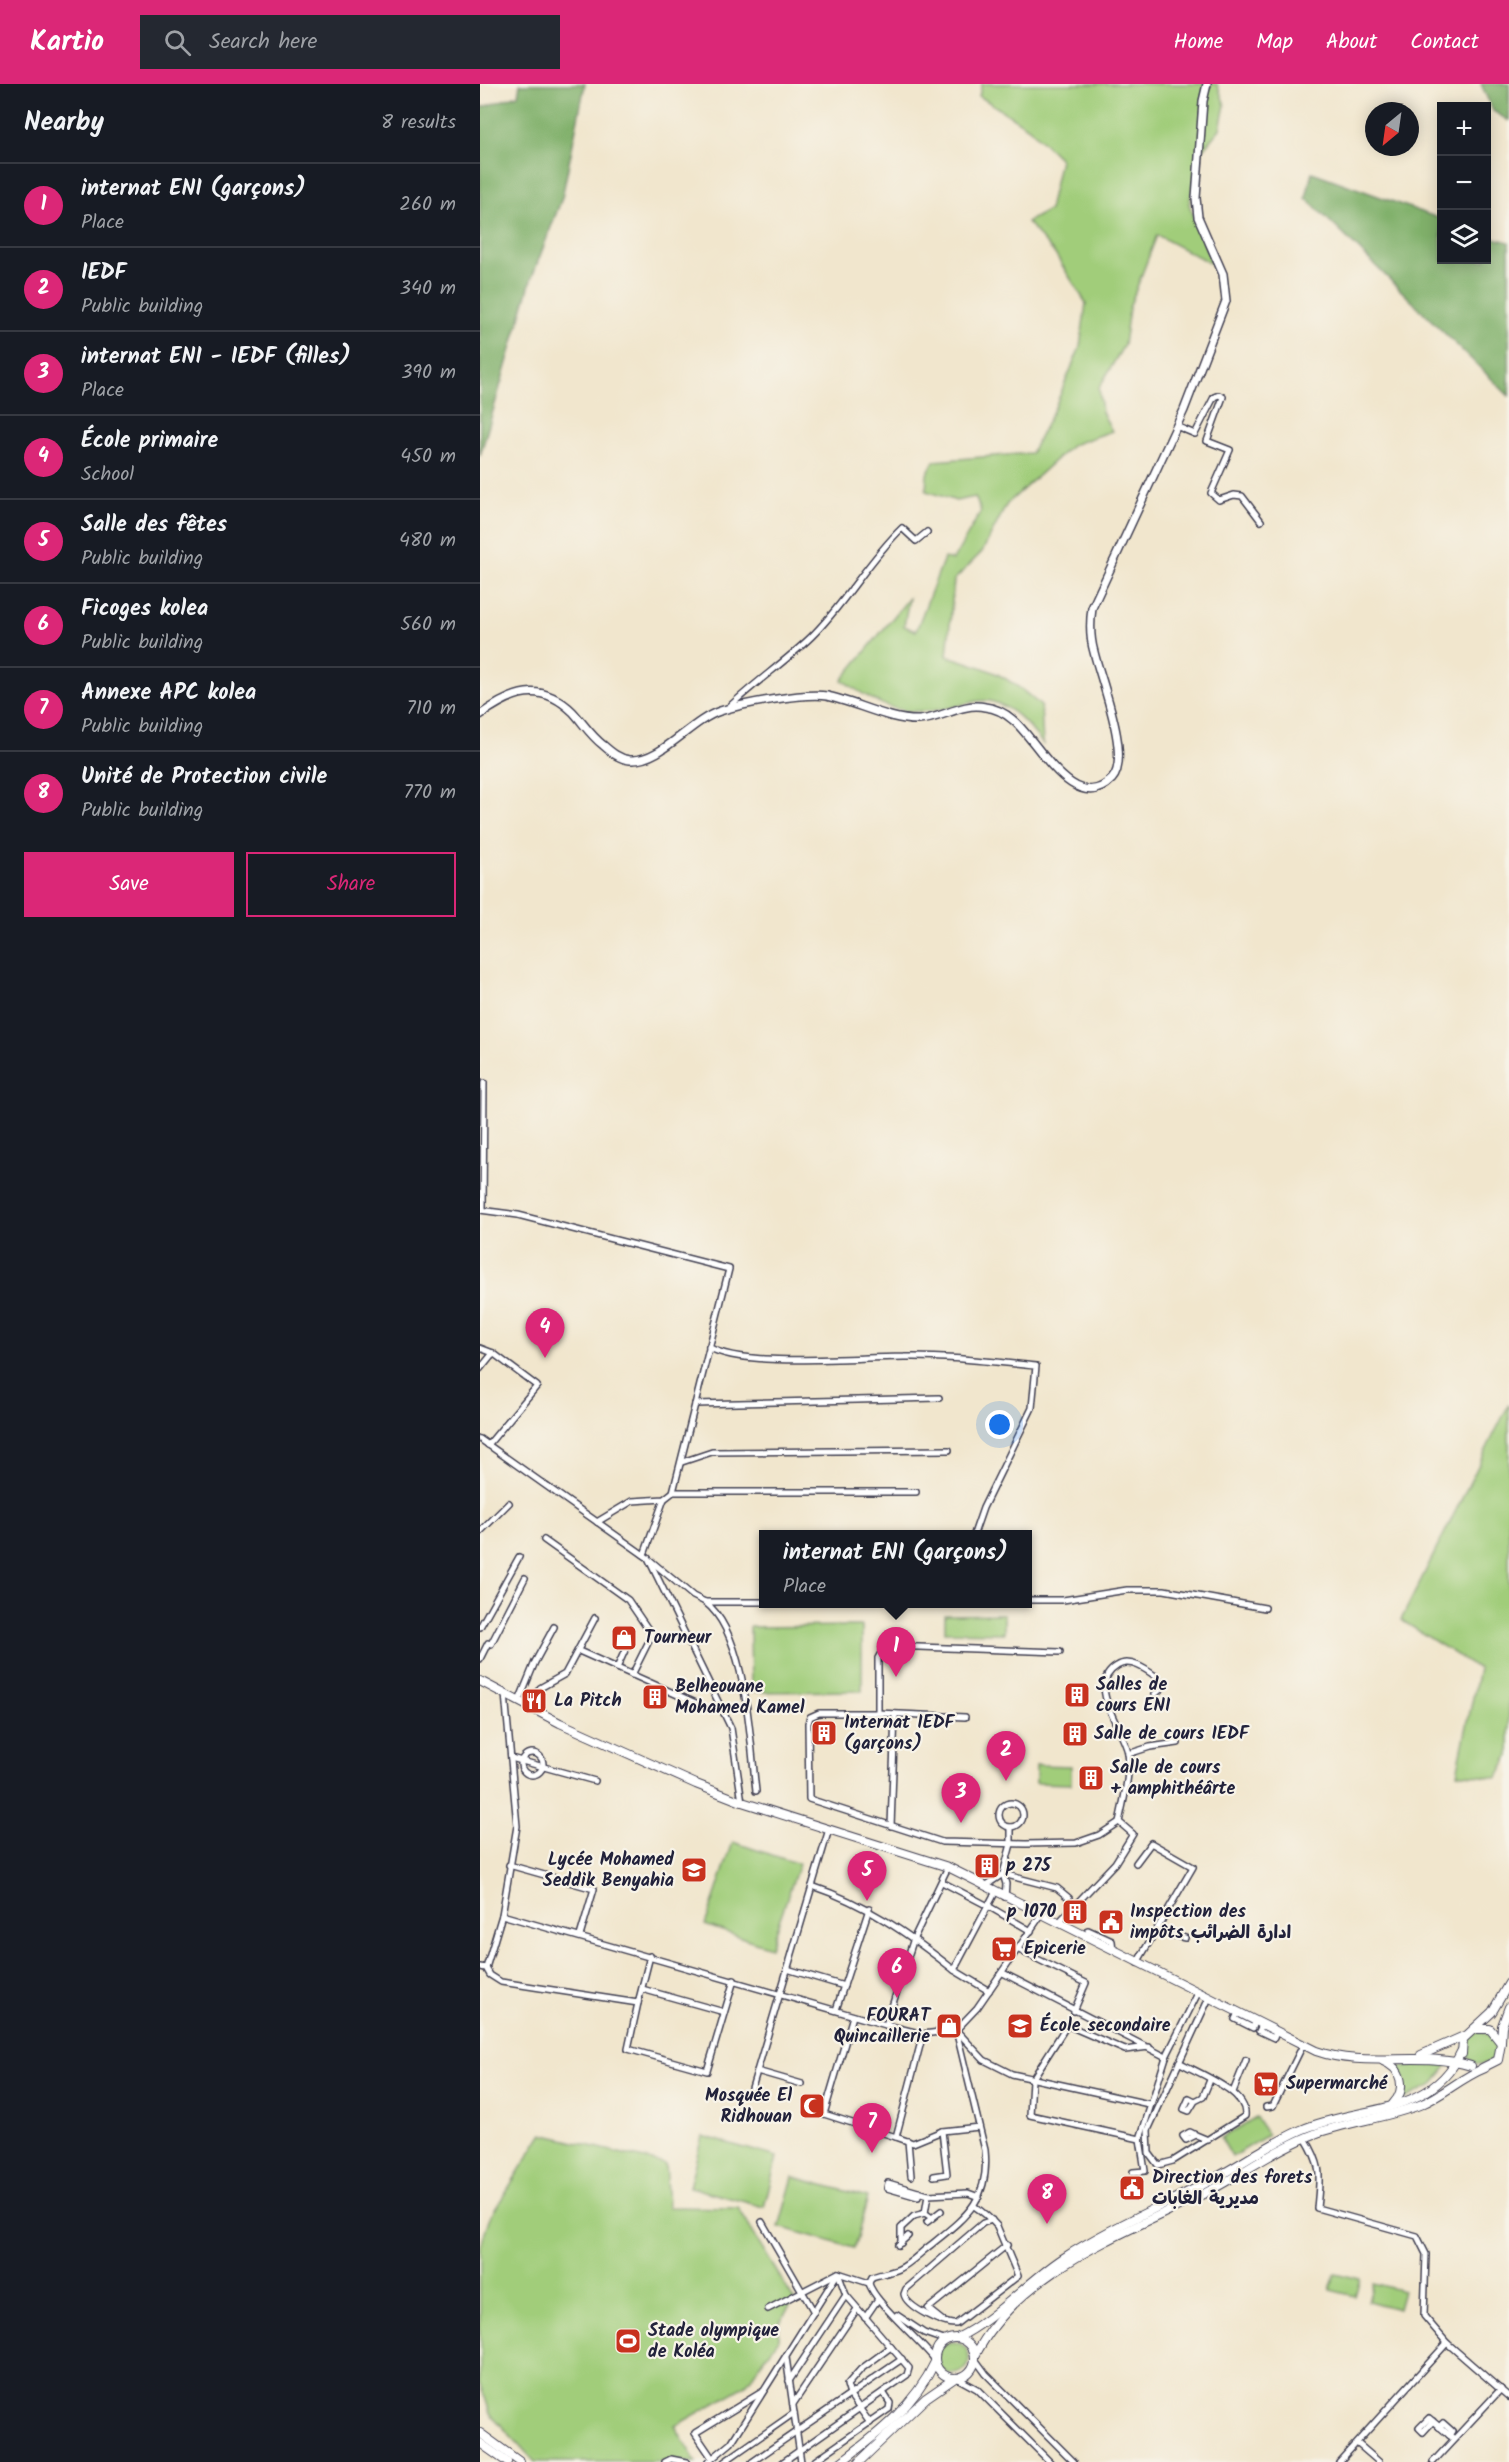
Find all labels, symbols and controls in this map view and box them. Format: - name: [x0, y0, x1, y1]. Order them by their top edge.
- search box: [140, 15, 560, 69]
- text: Kartio: [30, 20, 104, 65]
- text: Search here: [209, 25, 317, 60]
- icon: search: [161, 26, 194, 59]
- text: Home: [1174, 26, 1223, 59]
- text: Map: [1256, 26, 1293, 59]
- text: About: [1326, 26, 1377, 59]
- text: Contact: [1410, 26, 1479, 59]
- text: Nearby: [24, 102, 104, 144]
- north arrow: [1365, 102, 1419, 156]
- map controls: [1437, 102, 1491, 264]
- button: +: [1437, 102, 1491, 156]
- text: 8 results: [381, 107, 456, 139]
- button: −: [1437, 156, 1491, 210]
- text: internat ENI (garçons): [81, 172, 306, 207]
- text: 1: [40, 189, 47, 221]
- text: 260 m: [399, 189, 456, 221]
- text: Place: [81, 207, 124, 239]
- button: layers: [1437, 210, 1491, 264]
- text: IEDF: [81, 256, 127, 291]
- text: 2: [38, 273, 49, 305]
- text: 340 m: [400, 273, 456, 305]
- text: Public building: [81, 291, 203, 323]
- text: internat ENI - IEDF (filles): [81, 340, 351, 375]
- text: 3: [38, 357, 49, 389]
- text: 390 m: [401, 357, 456, 389]
- text: Place: [81, 375, 124, 407]
- text: École primaire: [81, 424, 218, 459]
- text: 4: [38, 441, 49, 473]
- text: 450 m: [400, 441, 456, 473]
- text: School: [81, 459, 134, 491]
- text: Salle des fêtes: [81, 508, 227, 543]
- text: 5: [38, 525, 49, 557]
- text: 480 m: [399, 525, 456, 557]
- text: Public building: [81, 543, 203, 575]
- text: Ficoges kolea: [81, 592, 208, 627]
- text: 6: [38, 609, 49, 641]
- text: 560 m: [400, 609, 456, 641]
- text: Public building: [81, 627, 203, 659]
- text: Annexe APC kolea: [81, 676, 256, 711]
- text: 7: [39, 693, 48, 725]
- text: 710 m: [407, 693, 456, 725]
- text: Public building: [81, 711, 203, 743]
- text: Unité de Protection civile: [81, 760, 327, 795]
- text: 8: [38, 777, 49, 809]
- text: 770 m: [404, 777, 456, 809]
- text: Public building: [81, 795, 203, 827]
- button: Save: [24, 852, 234, 917]
- button: Share: [246, 852, 456, 917]
- pin: 4: [526, 1308, 564, 1358]
- your location: [985, 1410, 1014, 1439]
- popup: [759, 1530, 1032, 1608]
- text: internat ENI (garçons): [783, 1536, 1008, 1571]
- text: Place: [783, 1571, 826, 1603]
- shop icon: Tourneur: [609, 1623, 639, 1653]
- place label: Tourneur: [644, 1624, 713, 1653]
- pin: 1: [876, 1628, 916, 1677]
- place label: Salles de cours ENI: [1096, 1671, 1171, 1721]
- place label: Belheouane Mohamed Kamel: [675, 1673, 805, 1723]
- building icon: Salles de cours ENI: [1062, 1680, 1092, 1710]
- building icon: Belheouane Mohamed Kamel: [640, 1682, 670, 1712]
- restaurant icon: La Pitch: [519, 1686, 549, 1716]
- place label: La Pitch: [554, 1687, 622, 1716]
- place label: Internat IEDF (garçons): [844, 1709, 956, 1759]
- building icon: Internat IEDF (garçons): [809, 1718, 839, 1748]
- building icon: Salle de cours IEDF: [1060, 1719, 1090, 1749]
- place label: Salle de cours IEDF: [1094, 1720, 1250, 1749]
- pin: 2: [986, 1732, 1026, 1781]
- place label: Salle de cours + amphithéârte: [1110, 1754, 1236, 1804]
- building icon: Salle de cours + amphithéârte: [1076, 1763, 1106, 1793]
- pin: 3: [942, 1774, 980, 1823]
- place label: Lycée Mohamed Seddik Benyahia: [543, 1846, 674, 1896]
- building icon: p 275: [972, 1851, 1002, 1881]
- pin: 5: [848, 1852, 886, 1901]
- place label: p 275: [1005, 1852, 1053, 1881]
- school or university icon: Lycée Mohamed Seddik Benyahia: [679, 1855, 709, 1885]
- building icon: p 1070: [1060, 1897, 1090, 1927]
- place label: p 1070: [1006, 1898, 1057, 1927]
- place label: Inspection des impôts ادارة الضرائب: [1130, 1898, 1291, 1948]
- public building icon: Inspection des impôts ادارة الضرائب: [1096, 1907, 1126, 1937]
- supermarket icon: Epicerie: [989, 1934, 1019, 1964]
- place label: Epicerie: [1024, 1935, 1086, 1964]
- pin: 6: [878, 1948, 916, 1998]
- place label: FOURAT Quincaillerie: [834, 2002, 932, 2052]
- shop icon: FOURAT Quincaillerie: [934, 2011, 964, 2041]
- school or university icon: École secondaire: [1005, 2011, 1035, 2041]
- place label: École secondaire: [1040, 2012, 1171, 2041]
- supermarket icon: Supermarché: [1251, 2069, 1281, 2099]
- place label: Supermarché: [1286, 2070, 1388, 2099]
- place label: Mosquée El Ridhouan: [705, 2082, 792, 2132]
- mosque icon: Mosquée El Ridhouan: [797, 2091, 827, 2121]
- pin: 7: [852, 2104, 892, 2153]
- place label: Direction des forets مديرية الغابات: [1152, 2164, 1313, 2214]
- public building icon: Direction des forets مديرية الغابات: [1117, 2173, 1147, 2203]
- pin: 8: [1028, 2174, 1066, 2224]
- place label: Stade olympique de Koléa: [648, 2317, 779, 2367]
- sports icon: Stade olympique de Koléa: [613, 2326, 643, 2356]

